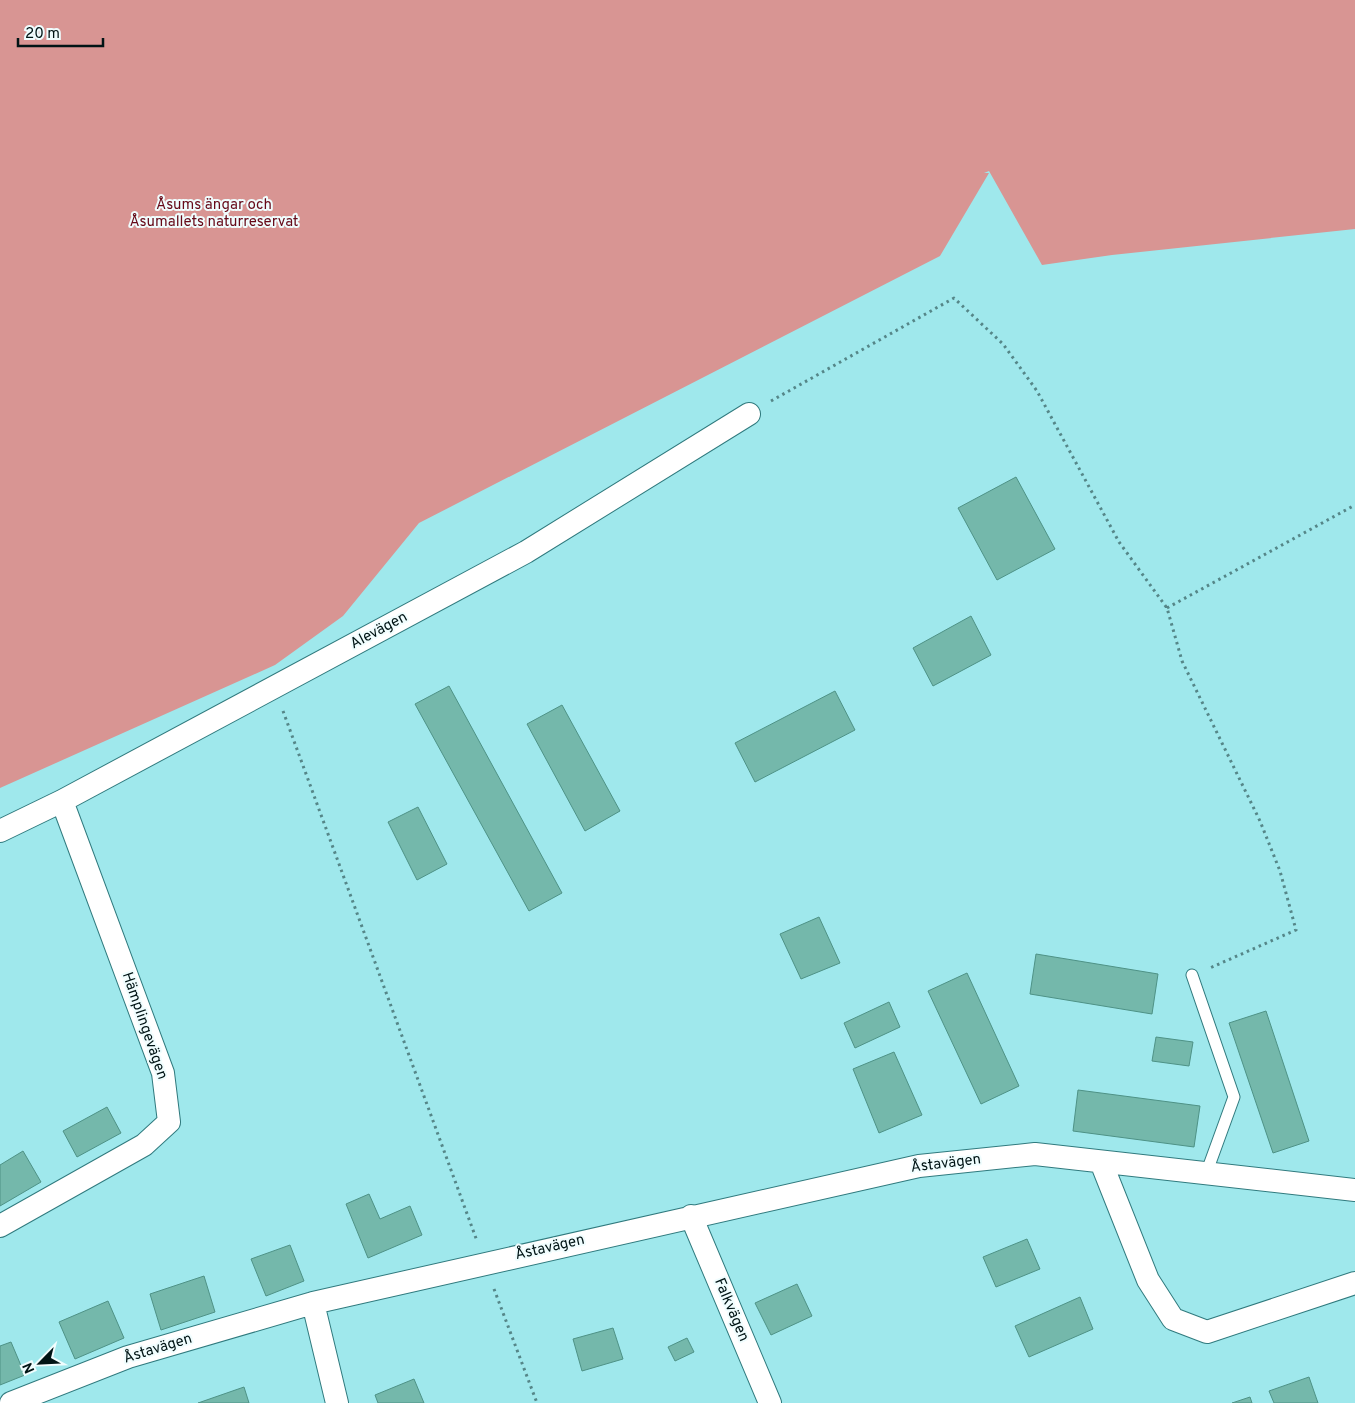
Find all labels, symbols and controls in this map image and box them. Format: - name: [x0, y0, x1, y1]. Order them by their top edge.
- scale bar: [18, 15, 102, 47]
- text: 20 m: [25, 25, 60, 44]
- park label: Åsums ängar och Åsumallets naturreservat: [129, 196, 299, 232]
- street label: Alevägen: [347, 608, 411, 654]
- street label: Hämplingevägen: [117, 970, 171, 1082]
- street label: Åstavägen: [910, 1150, 982, 1178]
- street label: Åstavägen: [513, 1231, 587, 1265]
- street label: Falkvägen: [709, 1275, 753, 1345]
- street label: Åstavägen: [121, 1330, 195, 1368]
- north arrow: [15, 1338, 65, 1388]
- text: N: [20, 1360, 39, 1376]

